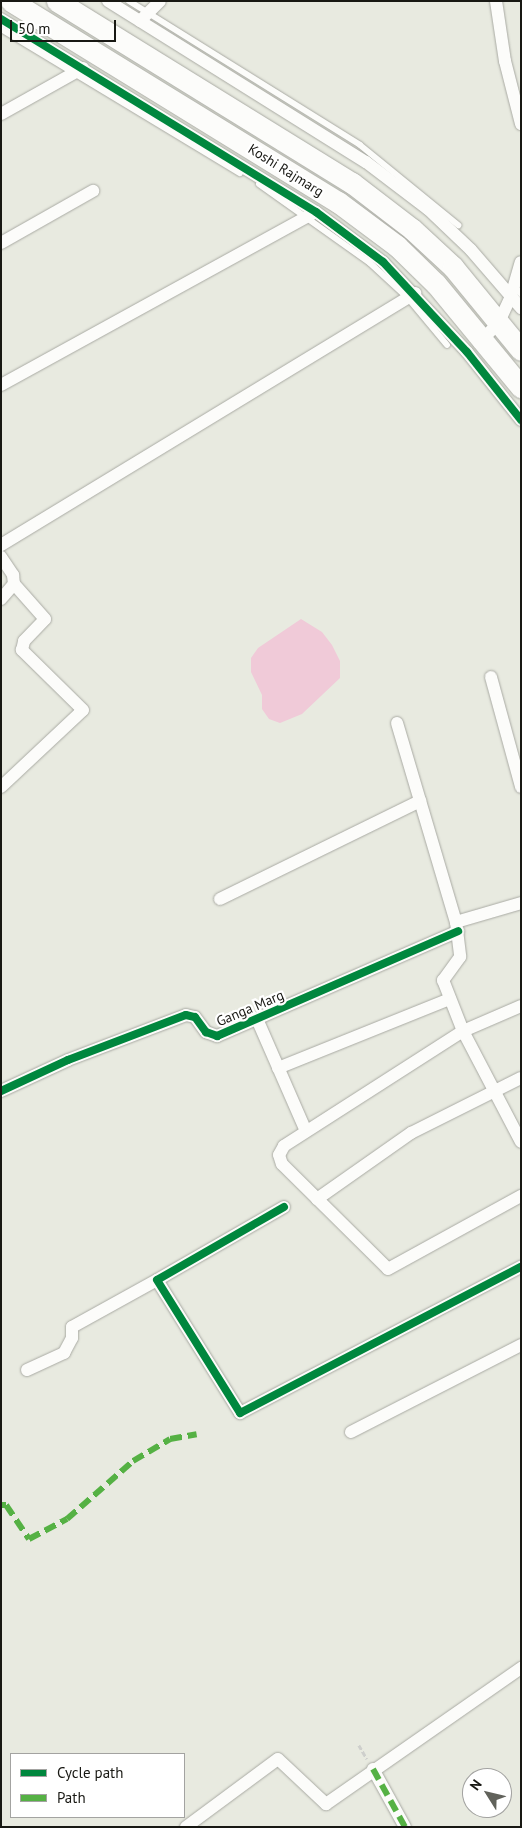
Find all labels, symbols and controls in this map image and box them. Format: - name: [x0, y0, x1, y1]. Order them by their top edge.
- scale bar: [12, 10, 119, 42]
- text: 50 m: [18, 19, 51, 38]
- street label: Koshi Rajmarg: [245, 140, 327, 200]
- street label: Ganga Marg: [214, 986, 286, 1030]
- legend: [10, 1753, 185, 1818]
- text: Cycle path: [57, 1763, 123, 1782]
- north arrow: [462, 1768, 512, 1818]
- text: N: [466, 1776, 486, 1794]
- text: Path: [57, 1788, 86, 1807]

